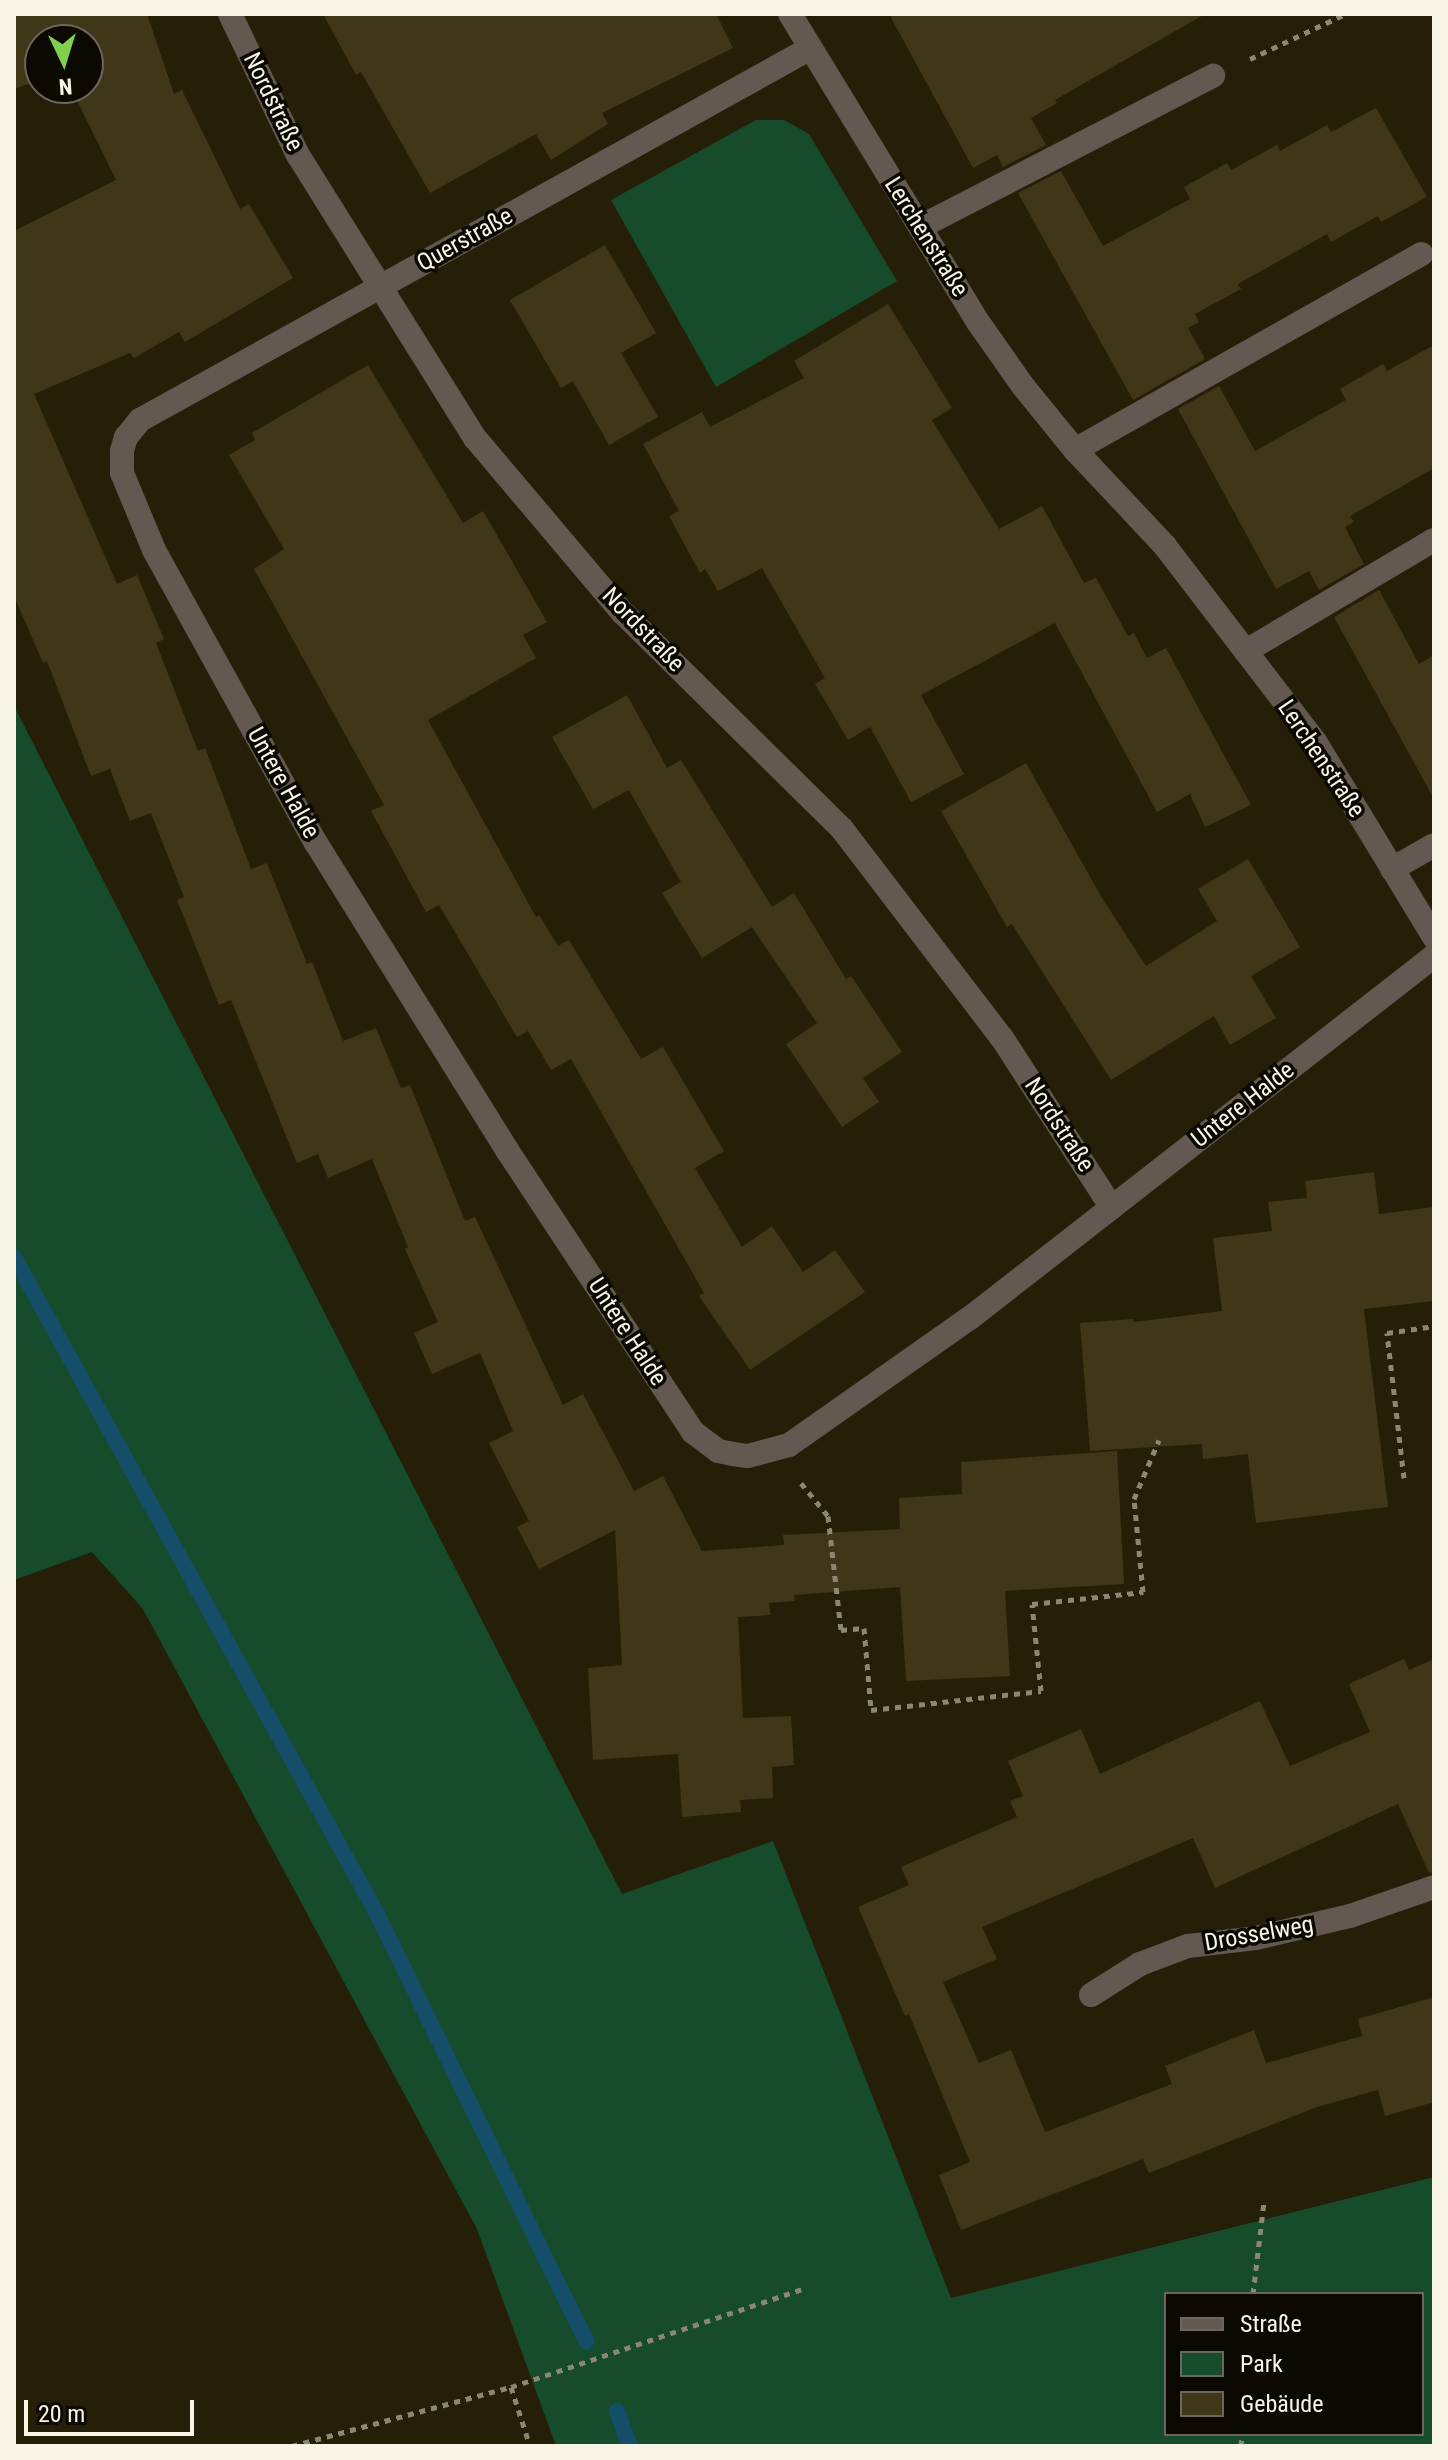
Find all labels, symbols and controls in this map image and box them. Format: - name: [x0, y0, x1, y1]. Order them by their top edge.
- north arrow: [24, 24, 104, 104]
- street label: Nordstraße: [237, 48, 309, 156]
- text: N: [58, 74, 73, 99]
- street label: Lerchenstraße: [878, 172, 974, 302]
- street label: Querstraße: [412, 202, 518, 278]
- street label: Nordstraße: [596, 582, 690, 678]
- street label: Lerchenstraße: [1271, 695, 1371, 823]
- street label: Untere Halde: [241, 723, 325, 843]
- street label: Untere Halde: [1186, 1056, 1300, 1154]
- street label: Nordstraße: [1018, 1073, 1100, 1177]
- street label: Untere Halde: [582, 1273, 672, 1391]
- street label: Drosselweg: [1202, 1910, 1316, 1958]
- legend: [1164, 2292, 1424, 2436]
- text: Straße: [1240, 2310, 1302, 2338]
- text: Park: [1240, 2350, 1283, 2378]
- scale bar: [28, 2384, 198, 2434]
- text: Gebäude: [1240, 2390, 1324, 2418]
- text: 20 m: [38, 2400, 85, 2428]

